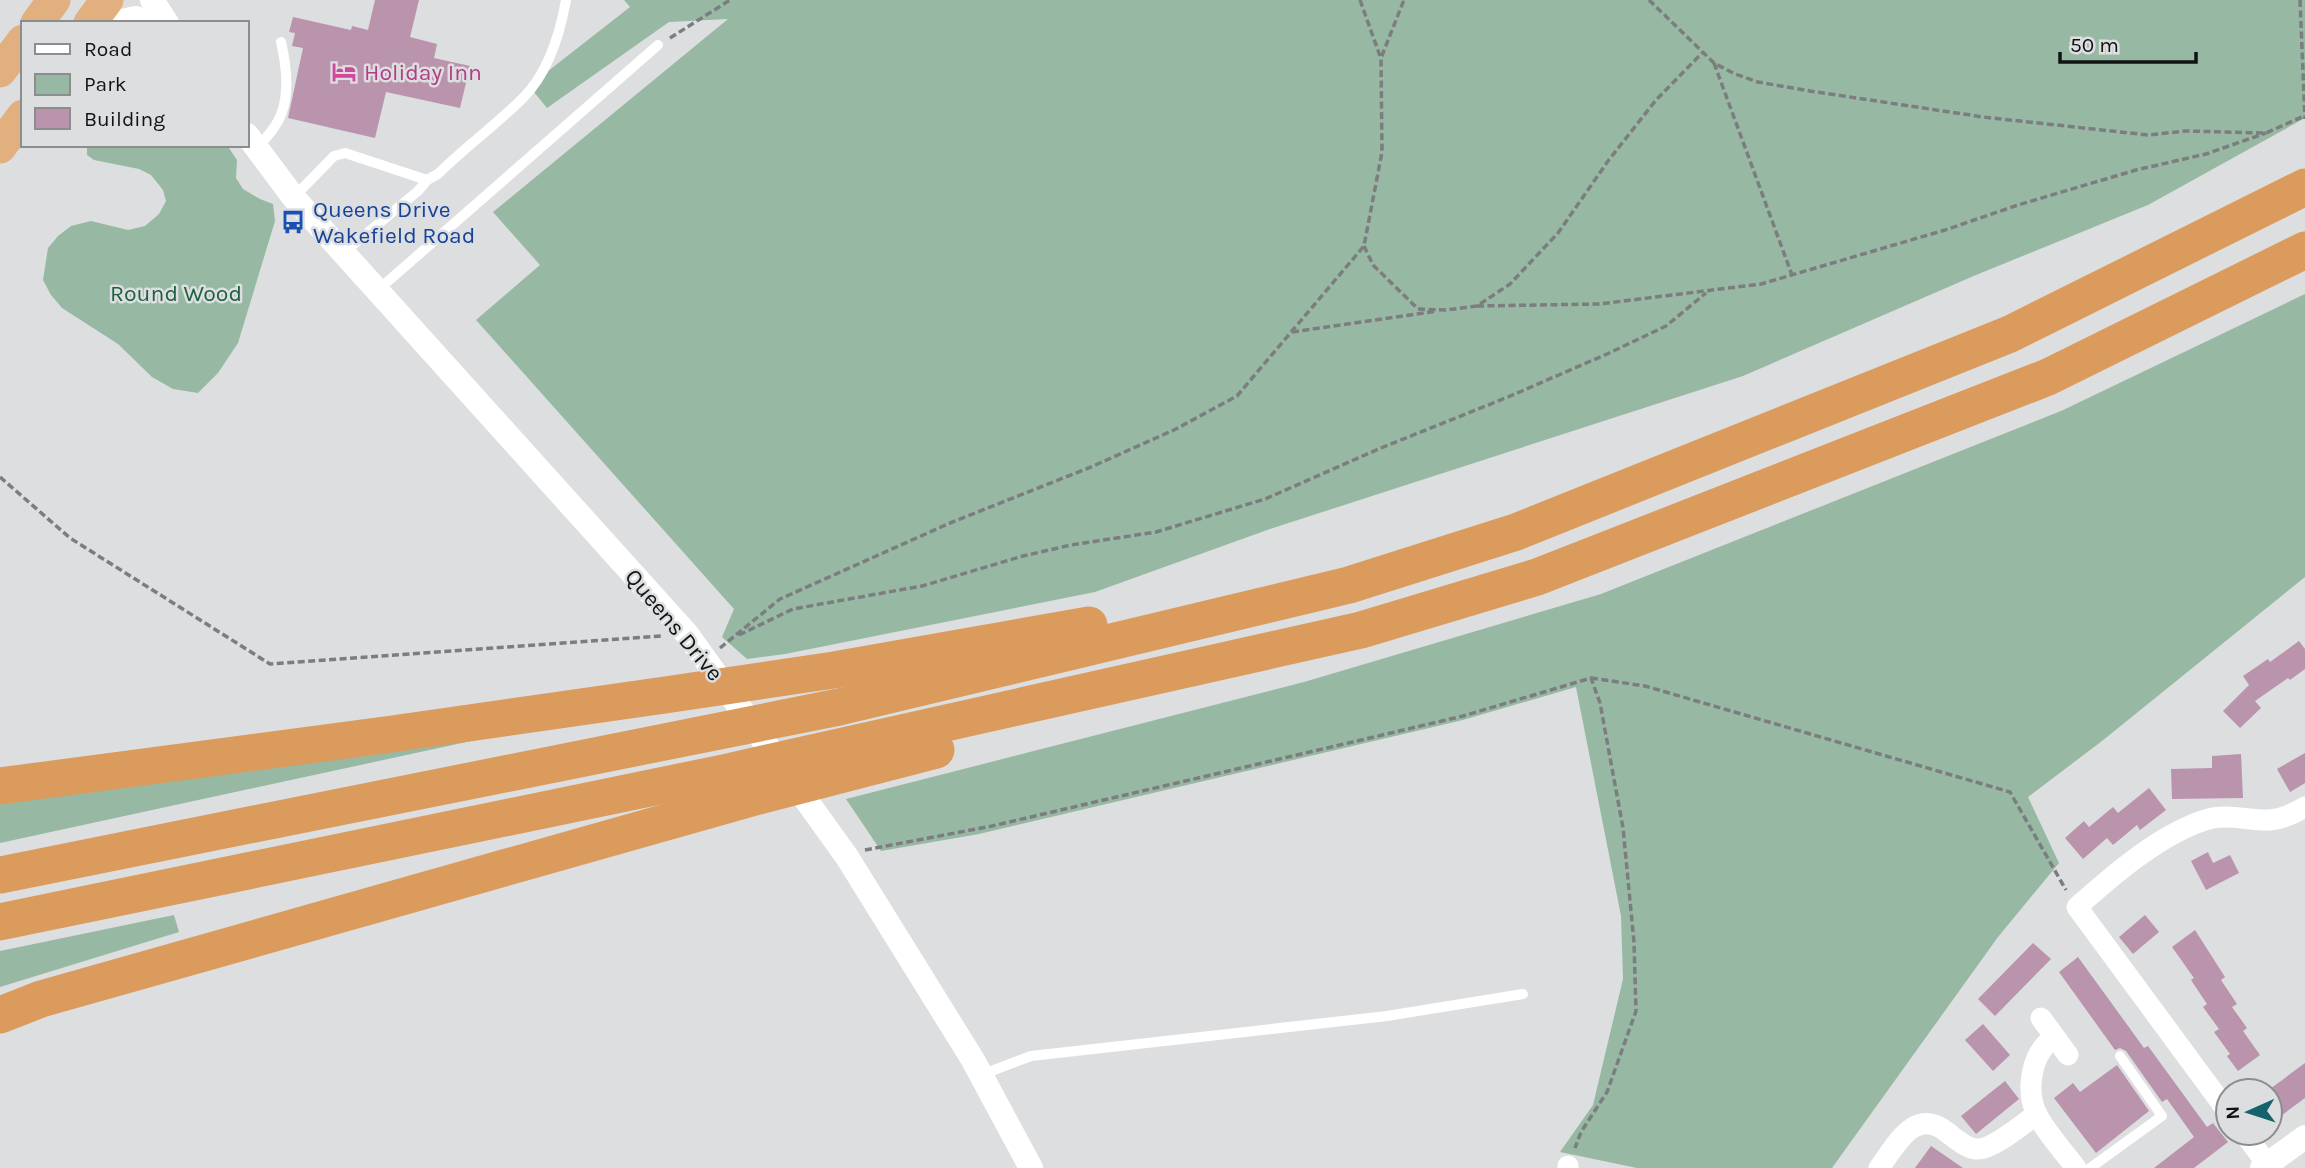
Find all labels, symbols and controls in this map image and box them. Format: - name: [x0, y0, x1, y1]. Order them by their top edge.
- legend: [21, 21, 248, 147]
- scale bar: [2060, 21, 2196, 65]
- text: 50 m: [2070, 33, 2119, 57]
- text: Road: [84, 37, 132, 61]
- hotel icon: Holiday Inn: [330, 58, 358, 86]
- place label: Holiday Inn: [364, 59, 482, 86]
- text: Park: [84, 72, 127, 96]
- text: Building: [84, 107, 165, 131]
- place label: Queens Drive Wakefield Road: [313, 196, 475, 249]
- bus stop icon: Queens Drive Wakefield Road: [279, 208, 307, 236]
- park label: Round Wood: [110, 280, 242, 307]
- street label: Queens Drive: [619, 564, 729, 686]
- north arrow: [2214, 1077, 2284, 1147]
- text: N: [2222, 1105, 2244, 1120]

